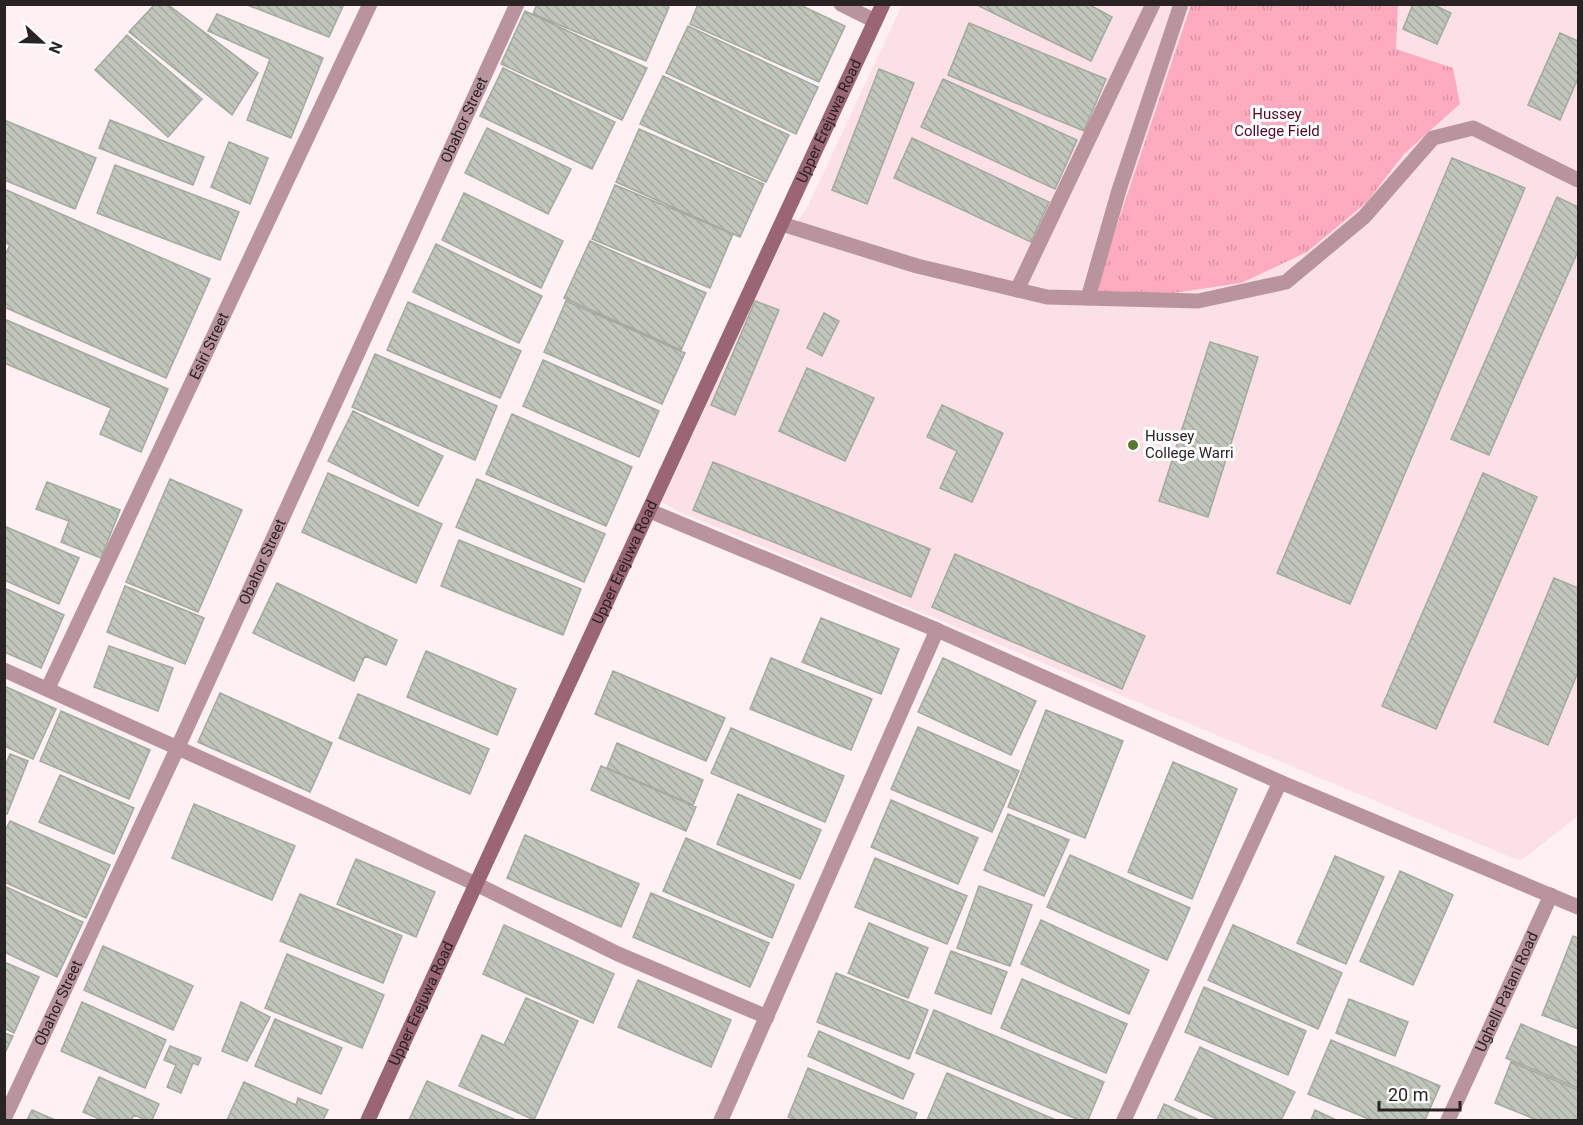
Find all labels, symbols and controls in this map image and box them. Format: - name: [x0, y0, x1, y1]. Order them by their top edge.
- north arrow: [12, 12, 72, 72]
- text: N: [45, 39, 66, 56]
- street label: Upper Erejuwa Road: [792, 56, 865, 186]
- street label: Obahor Street: [437, 74, 491, 166]
- park label: Hussey College Field: [1234, 105, 1320, 140]
- street label: Esiri Street: [186, 309, 233, 382]
- place label: Hussey College Warri: [1145, 427, 1234, 462]
- marker: Hussey College Warri: [1126, 438, 1140, 452]
- street label: Upper Erejuwa Road: [588, 498, 661, 627]
- street label: Obahor Street: [235, 516, 290, 608]
- street label: Ughelli Patani Road: [1471, 929, 1542, 1055]
- street label: Upper Erejuwa Road: [385, 939, 457, 1068]
- street label: Obahor Street: [31, 957, 86, 1049]
- scale bar: [1379, 1074, 1460, 1112]
- text: 20 m: [1388, 1084, 1428, 1105]

